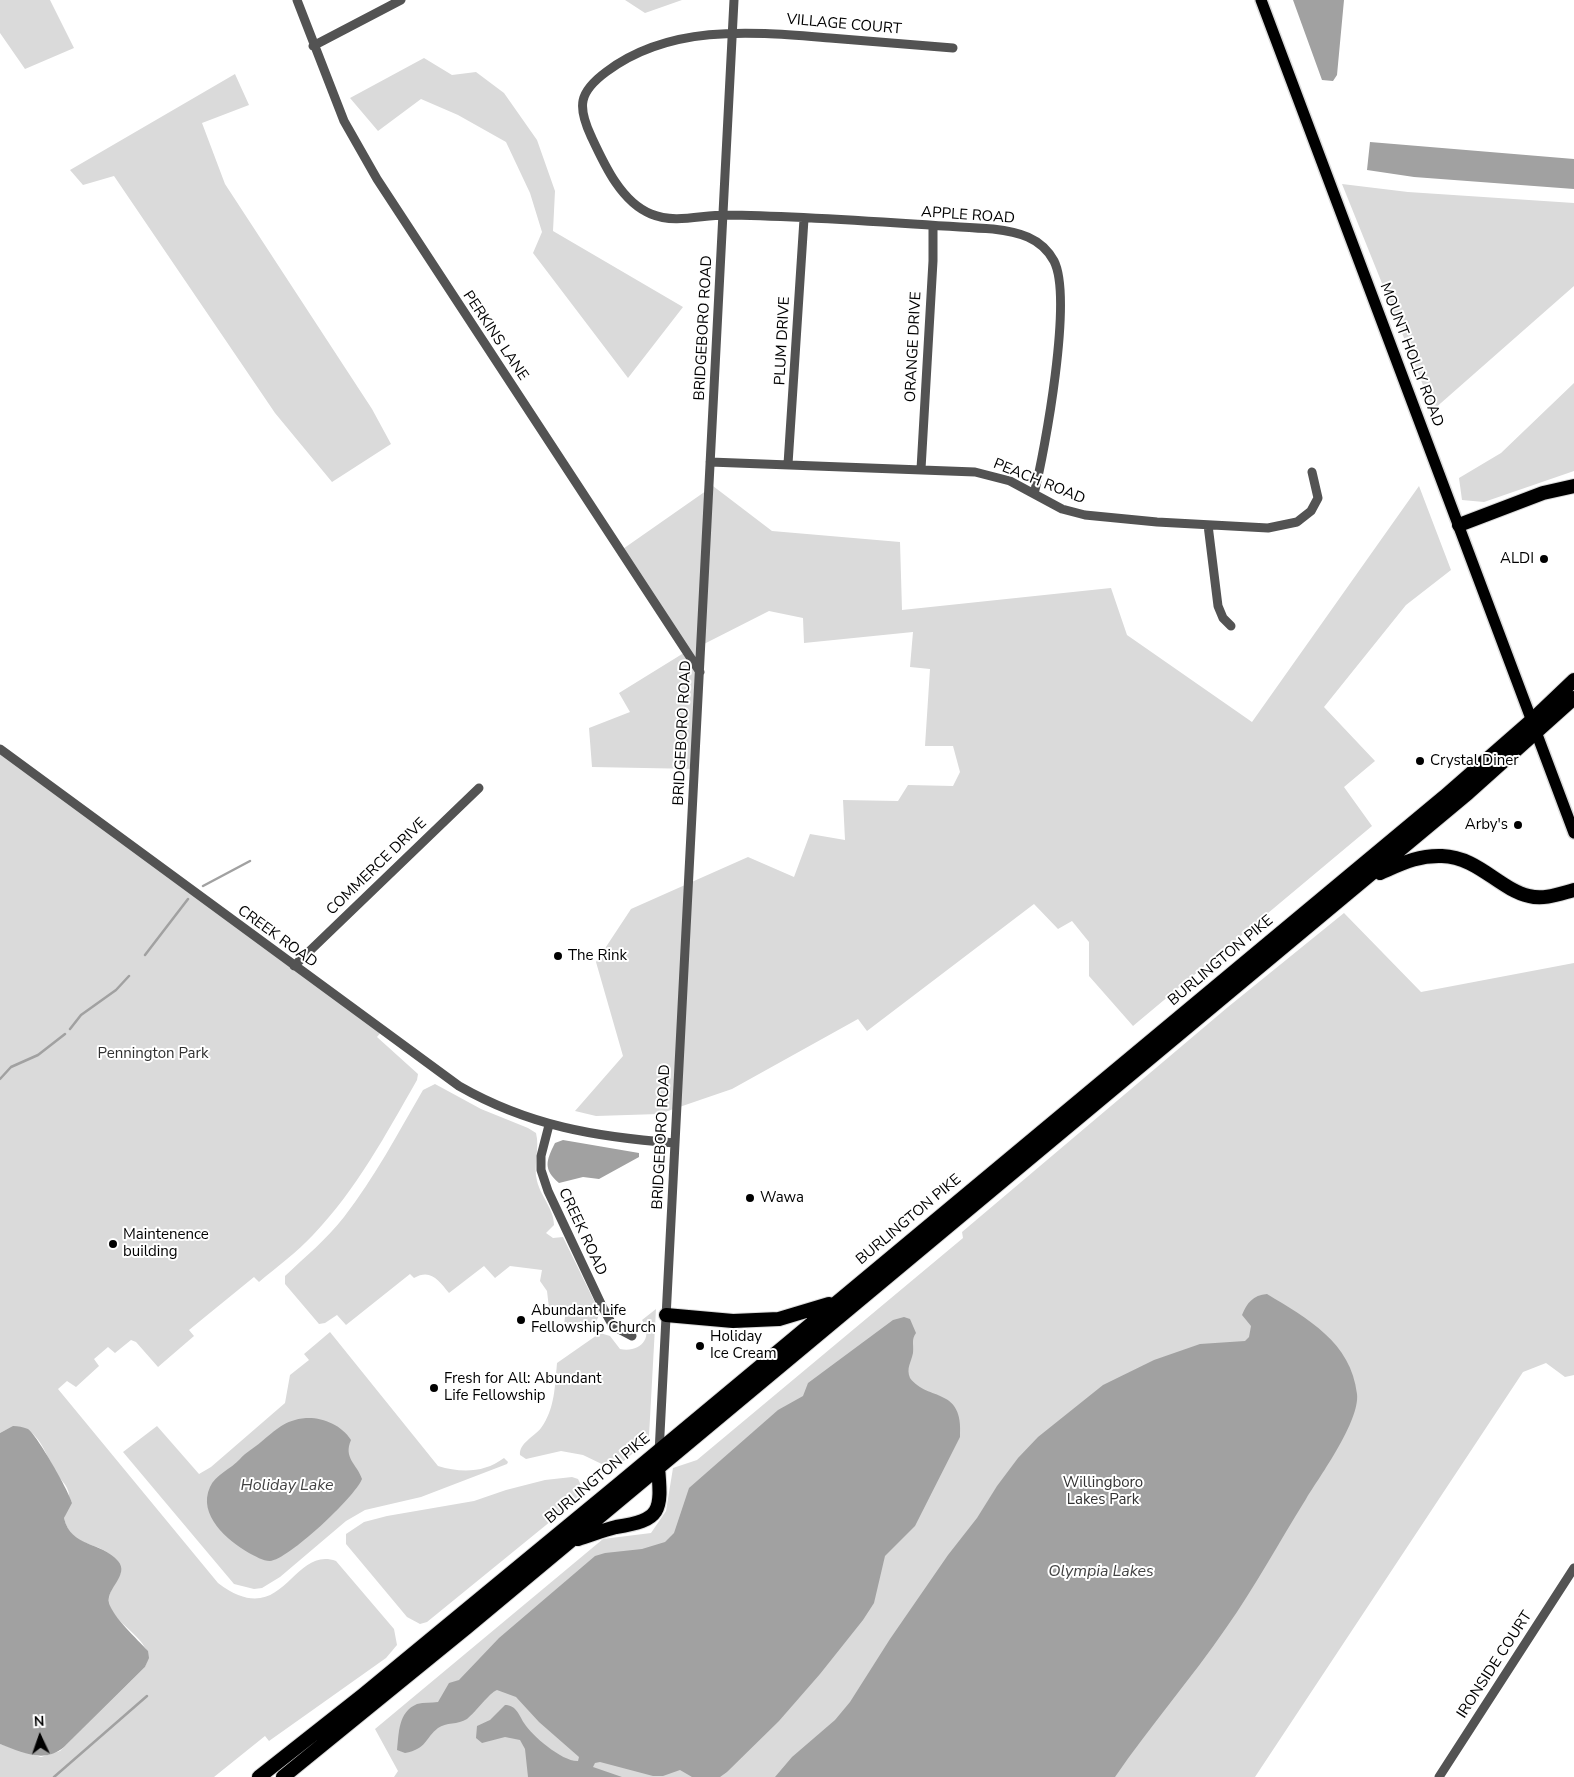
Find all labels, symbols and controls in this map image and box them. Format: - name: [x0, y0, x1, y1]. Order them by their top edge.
- street label: VILLAGE COURT: [786, 11, 902, 39]
- street label: APPLE ROAD: [920, 204, 1016, 228]
- street label: BRIDGEBORO ROAD: [691, 255, 717, 401]
- street label: MOUNT HOLLY ROAD: [1375, 280, 1447, 430]
- street label: PERKINS LANE: [458, 288, 532, 384]
- street label: ORANGE DRIVE: [902, 291, 926, 403]
- street label: PLUM DRIVE: [772, 296, 794, 386]
- street label: PEACH ROAD: [990, 455, 1088, 509]
- place label: ALDI: [1500, 550, 1534, 568]
- marker: ALDI: [1538, 553, 1550, 565]
- street label: BRIDGEBORO ROAD: [670, 660, 696, 806]
- place label: Crystal Diner: [1430, 752, 1519, 770]
- marker: Crystal Diner: [1414, 755, 1426, 767]
- street label: COMMERCE DRIVE: [323, 815, 431, 919]
- place label: Arby's: [1465, 816, 1508, 834]
- marker: Arby's: [1512, 819, 1524, 831]
- street label: CREEK ROAD: [234, 902, 320, 972]
- street label: BURLINGTON PIKE: [1165, 912, 1277, 1010]
- place label: The Rink: [568, 947, 627, 965]
- marker: The Rink: [552, 950, 564, 962]
- park label: Pennington Park: [98, 1045, 208, 1063]
- street label: BRIDGEBORO ROAD: [649, 1064, 675, 1210]
- street label: BURLINGTON PIKE: [853, 1171, 965, 1269]
- street label: CREEK ROAD: [554, 1186, 610, 1278]
- place label: Wawa: [760, 1189, 804, 1207]
- marker: Wawa: [744, 1192, 756, 1204]
- place label: Maintenence building: [123, 1226, 209, 1261]
- marker: Maintenence building: [107, 1238, 119, 1250]
- place label: Abundant Life Fellowship Church: [531, 1302, 656, 1337]
- marker: Abundant Life Fellowship Church: [515, 1314, 527, 1326]
- place label: Holiday Ice Cream: [710, 1328, 777, 1363]
- marker: Holiday Ice Cream: [694, 1340, 706, 1352]
- place label: Fresh for All: Abundant Life Fellowship: [444, 1370, 601, 1405]
- marker: Fresh for All: Abundant Life Fellowship: [428, 1382, 440, 1394]
- street label: BURLINGTON PIKE: [542, 1430, 654, 1528]
- park label: Willingboro Lakes Park: [1063, 1474, 1143, 1509]
- water label: Holiday Lake: [240, 1476, 334, 1496]
- water label: Olympia Lakes: [1048, 1562, 1154, 1582]
- street label: IRONSIDE COURT: [1454, 1608, 1536, 1722]
- north arrow: [15, 1712, 65, 1762]
- text: N: [33, 1712, 45, 1731]

